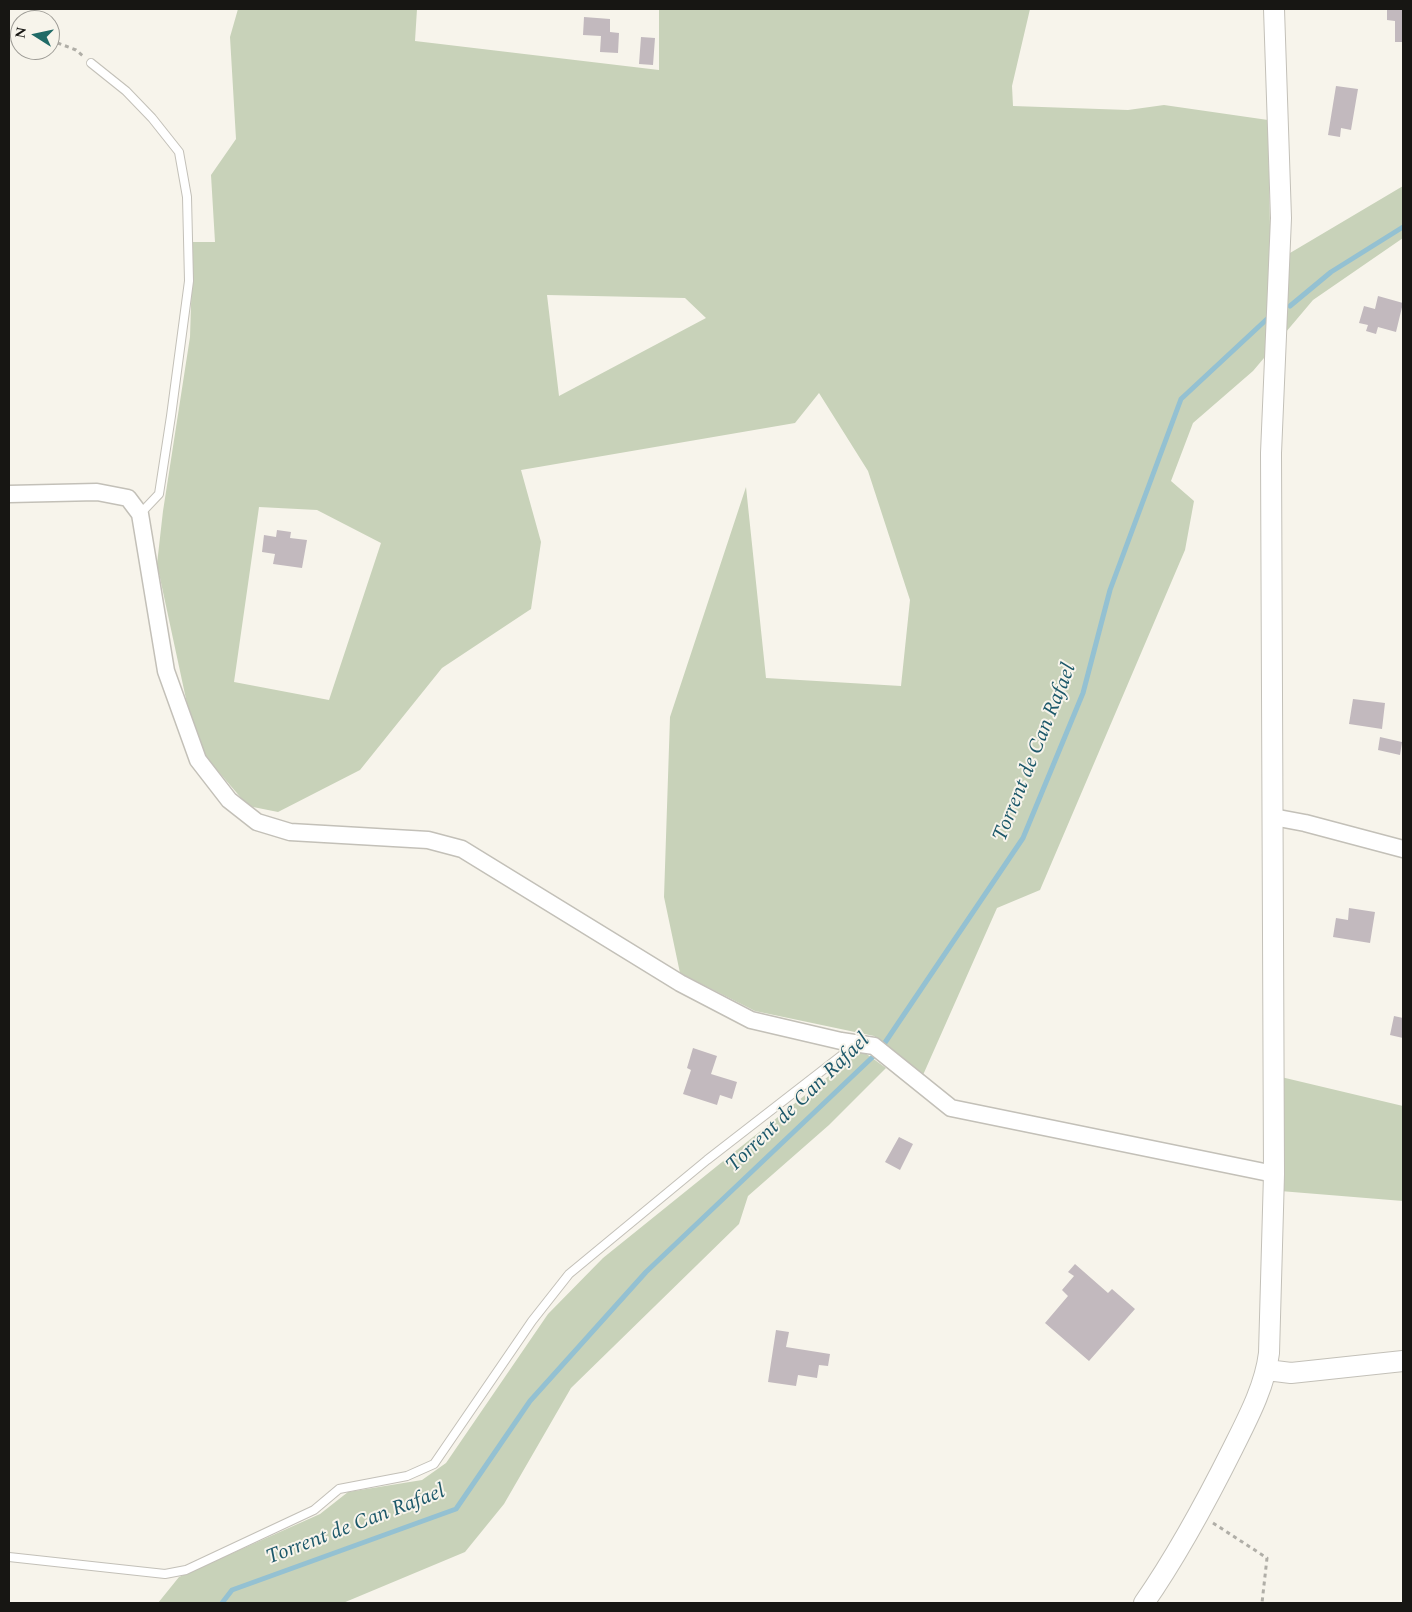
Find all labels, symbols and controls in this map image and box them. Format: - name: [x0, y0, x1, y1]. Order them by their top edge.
- north arrow: [10, 10, 60, 60]
- text: N: [9, 25, 32, 40]
- water label: Torrent de Can Rafael: [989, 660, 1083, 846]
- water label: Torrent de Can Rafael: [722, 1029, 876, 1179]
- water label: Torrent de Can Rafael: [263, 1480, 449, 1572]

